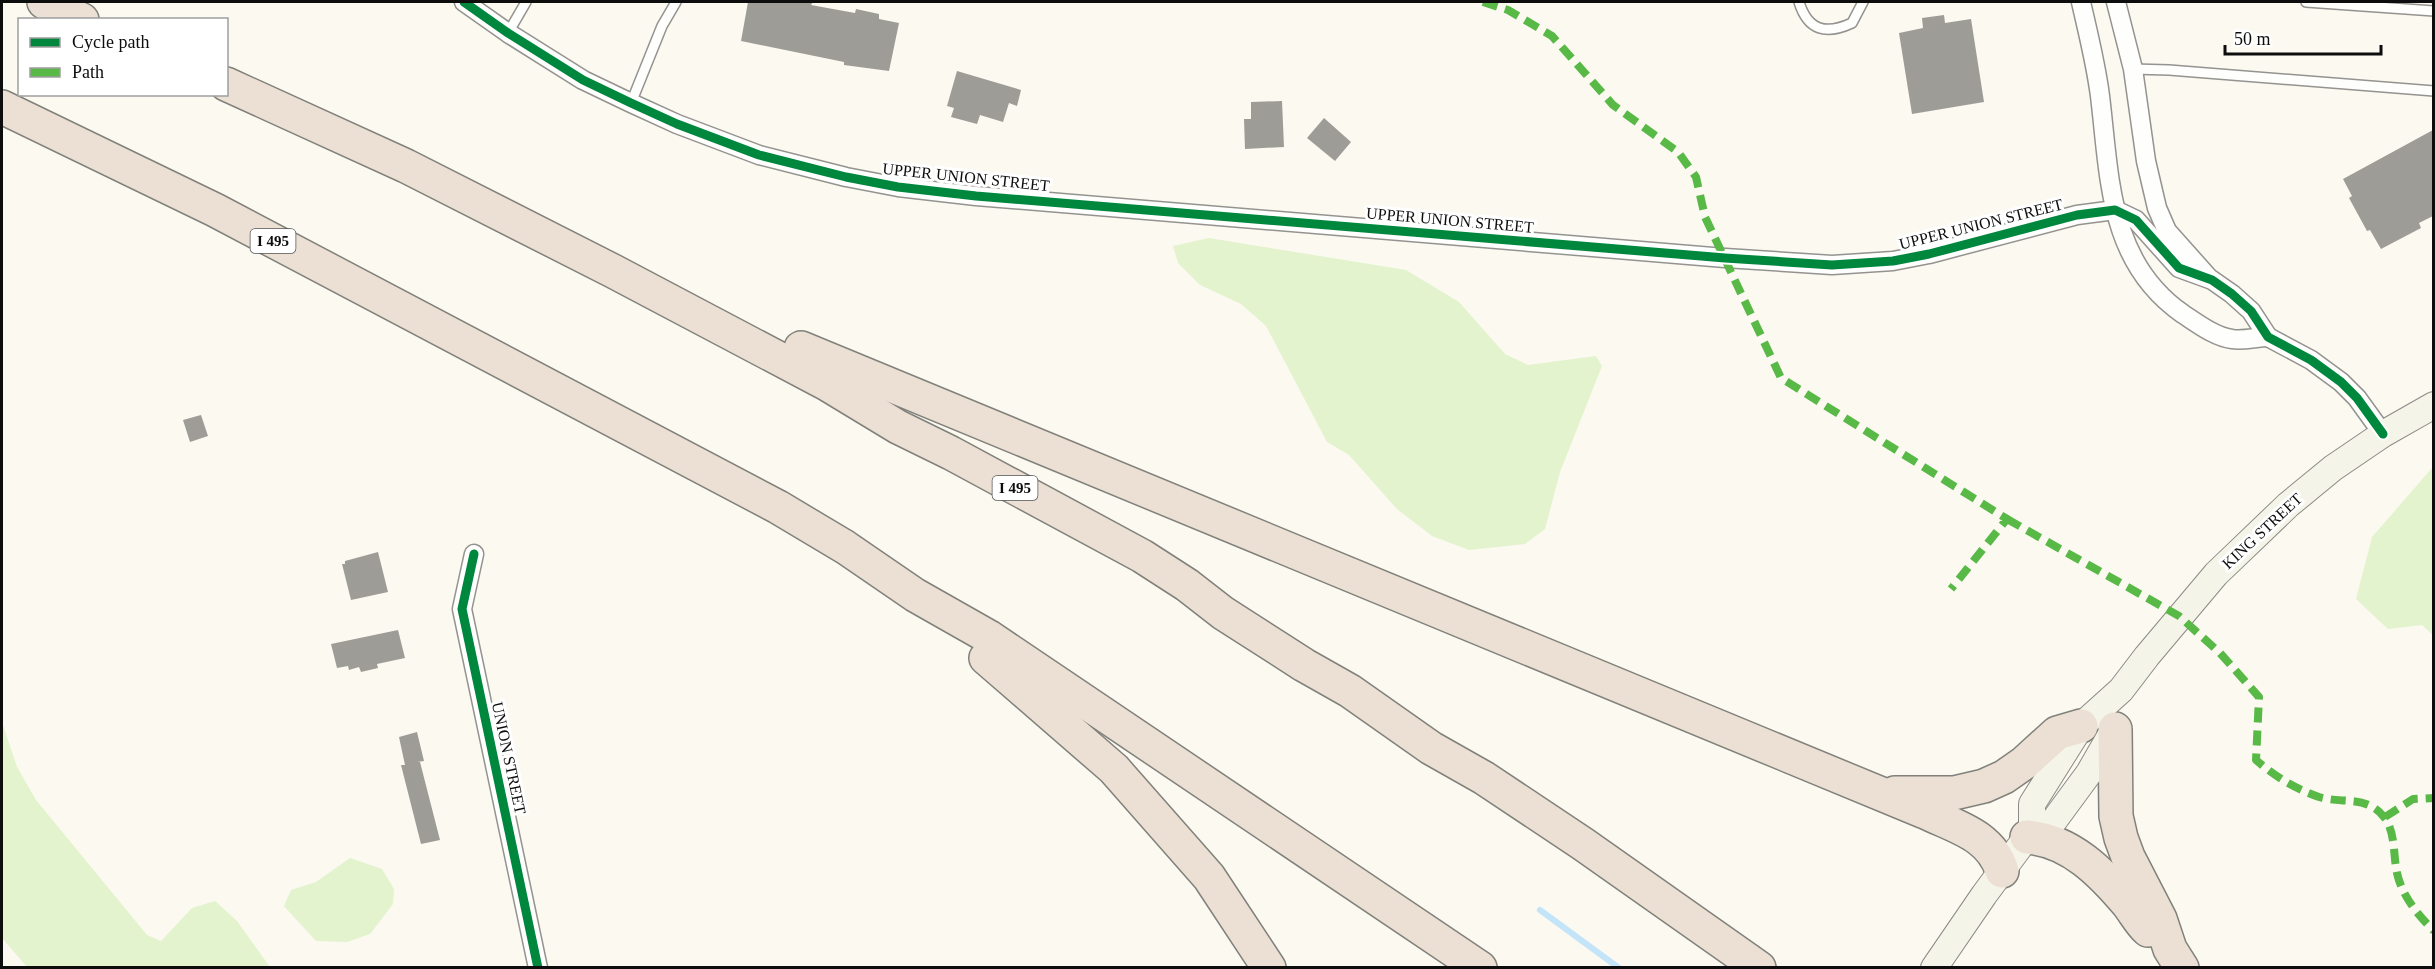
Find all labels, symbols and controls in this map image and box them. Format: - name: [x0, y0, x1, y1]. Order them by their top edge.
- legend: [18, 18, 228, 96]
- scale bar: [2225, 18, 2381, 56]
- text: 50 m: [2234, 29, 2271, 49]
- text: Cycle path: [72, 32, 149, 52]
- text: Path: [72, 62, 104, 82]
- street label: UPPER UNION STREET: [882, 160, 1051, 194]
- street label: UPPER UNION STREET: [1897, 195, 2065, 253]
- street label: UPPER UNION STREET: [1366, 204, 1535, 236]
- road number: I 495: [250, 229, 296, 253]
- road number: I 495: [992, 476, 1038, 500]
- street label: KING STREET: [2219, 490, 2306, 572]
- street label: UNION STREET: [489, 700, 529, 816]

